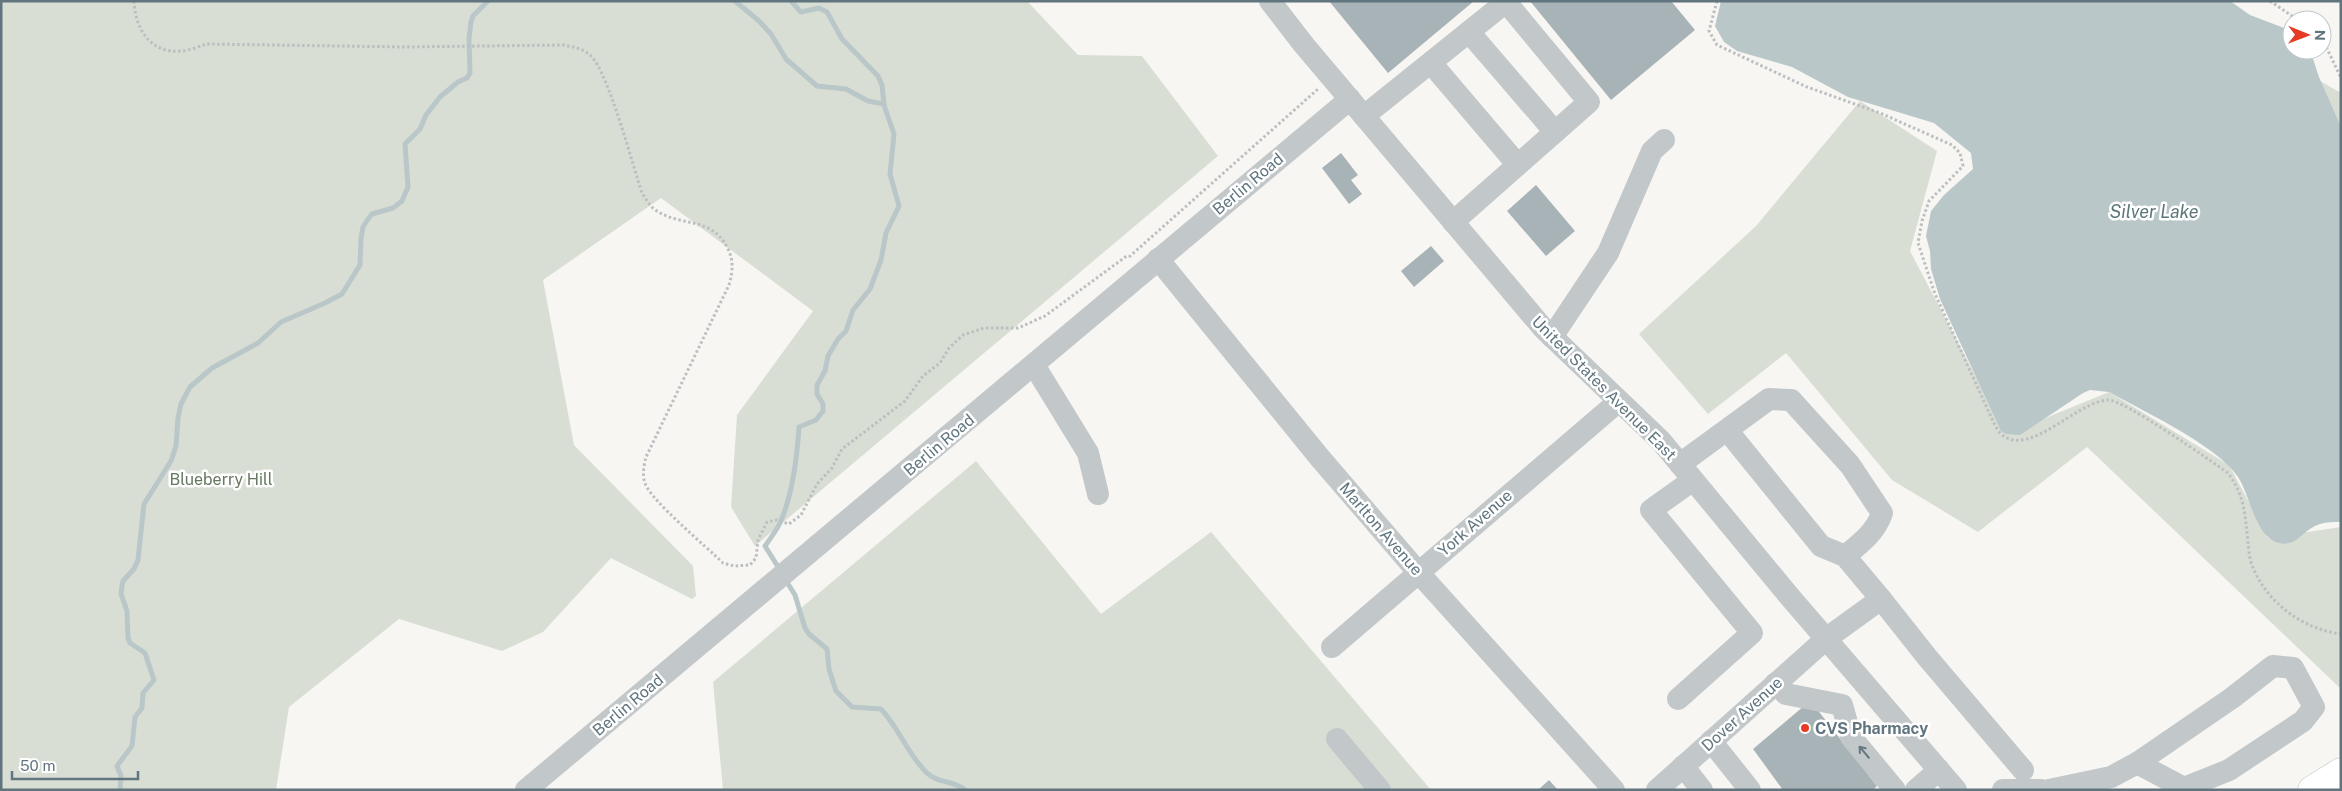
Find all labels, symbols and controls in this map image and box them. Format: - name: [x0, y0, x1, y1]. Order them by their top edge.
- north arrow: [2282, 10, 2332, 60]
- text: N: [2312, 30, 2328, 41]
- street label: Berlin Road: [1209, 149, 1287, 219]
- water label: Silver Lake: [2109, 201, 2199, 222]
- street label: United States Avenue East: [1528, 312, 1680, 464]
- street label: Berlin Road: [900, 410, 978, 480]
- park label: Blueberry Hill: [169, 470, 273, 489]
- street label: Marlton Avenue: [1336, 479, 1426, 579]
- street label: York Avenue: [1434, 486, 1516, 560]
- street label: Berlin Road: [589, 670, 667, 740]
- street label: Dover Avenue: [1698, 673, 1786, 755]
- place label: CVS Pharmacy: [1815, 719, 1928, 738]
- marker: CVS Pharmacy: [1799, 722, 1811, 734]
- one-way arrow: [1858, 746, 1869, 759]
- scale bar: [12, 748, 139, 780]
- text: 50 m: [20, 757, 55, 774]

